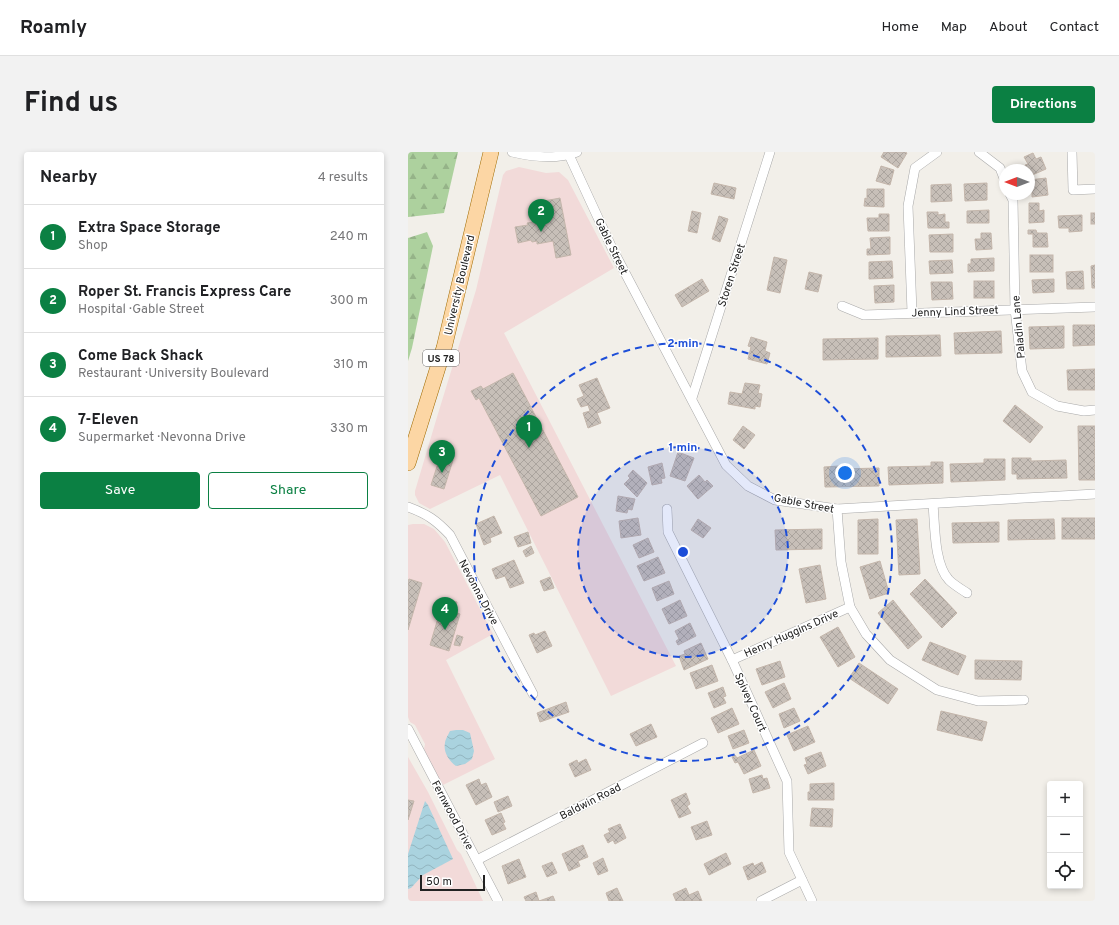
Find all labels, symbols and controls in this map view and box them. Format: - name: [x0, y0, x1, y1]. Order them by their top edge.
- text: Roamly: [20, 16, 87, 40]
- text: Home: [882, 19, 919, 36]
- text: Map: [941, 19, 967, 36]
- text: About: [989, 19, 1028, 36]
- text: Contact: [1050, 19, 1099, 36]
- text: Find us: [24, 86, 118, 122]
- button: Directions: [992, 86, 1095, 123]
- north arrow: [999, 164, 1035, 200]
- text: Nearby: [40, 167, 97, 189]
- text: 4 results: [318, 170, 368, 186]
- pin: 2: [528, 199, 554, 232]
- street label: Gable Street: [591, 216, 631, 277]
- text: Extra Space Storage: [78, 219, 221, 238]
- text: 1: [50, 229, 56, 245]
- text: 240 m: [330, 229, 368, 245]
- street label: University Boulevard: [442, 234, 478, 337]
- text: Shop: [78, 238, 108, 254]
- street label: Storen Street: [715, 242, 749, 309]
- text: Roper St. Francis Express Care: [78, 283, 291, 302]
- text: 2: [49, 293, 57, 309]
- text: 300 m: [330, 293, 368, 309]
- street label: Paladin Lane: [1009, 295, 1029, 359]
- text: Hospital · Gable Street: [78, 302, 204, 318]
- street label: Jenny Lind Street: [911, 303, 999, 321]
- text: 2 min: [667, 336, 699, 352]
- text: Come Back Shack: [78, 347, 203, 366]
- road number: US 78: [423, 350, 459, 366]
- text: 3: [49, 357, 57, 373]
- text: 310 m: [333, 357, 368, 373]
- text: Restaurant · University Boulevard: [78, 366, 269, 382]
- text: 7-Eleven: [78, 411, 139, 430]
- pin: 1: [516, 415, 542, 448]
- text: 4: [49, 421, 57, 437]
- text: 330 m: [330, 421, 368, 437]
- text: Supermarket · Nevonna Drive: [78, 430, 246, 446]
- pin: 3: [429, 440, 455, 473]
- text: 1 min: [669, 440, 697, 456]
- your location: [835, 463, 855, 483]
- button: Save: [40, 472, 200, 509]
- button: Share: [208, 472, 368, 509]
- street label: Gable Street: [772, 491, 835, 517]
- centre of rings: [676, 545, 690, 559]
- street label: Nevonna Drive: [455, 557, 501, 628]
- pin: 4: [432, 597, 458, 630]
- street label: Henry Huggins Drive: [742, 607, 841, 661]
- street label: Spivey Court: [731, 671, 769, 734]
- street label: Fernwood Drive: [428, 778, 476, 853]
- street label: Baldwin Road: [557, 780, 624, 823]
- map controls: [1047, 781, 1083, 889]
- button: +: [1047, 781, 1083, 817]
- button: −: [1047, 817, 1083, 853]
- button: locate: [1047, 853, 1083, 889]
- scale bar: [420, 873, 485, 892]
- text: 50 m: [426, 875, 452, 889]

